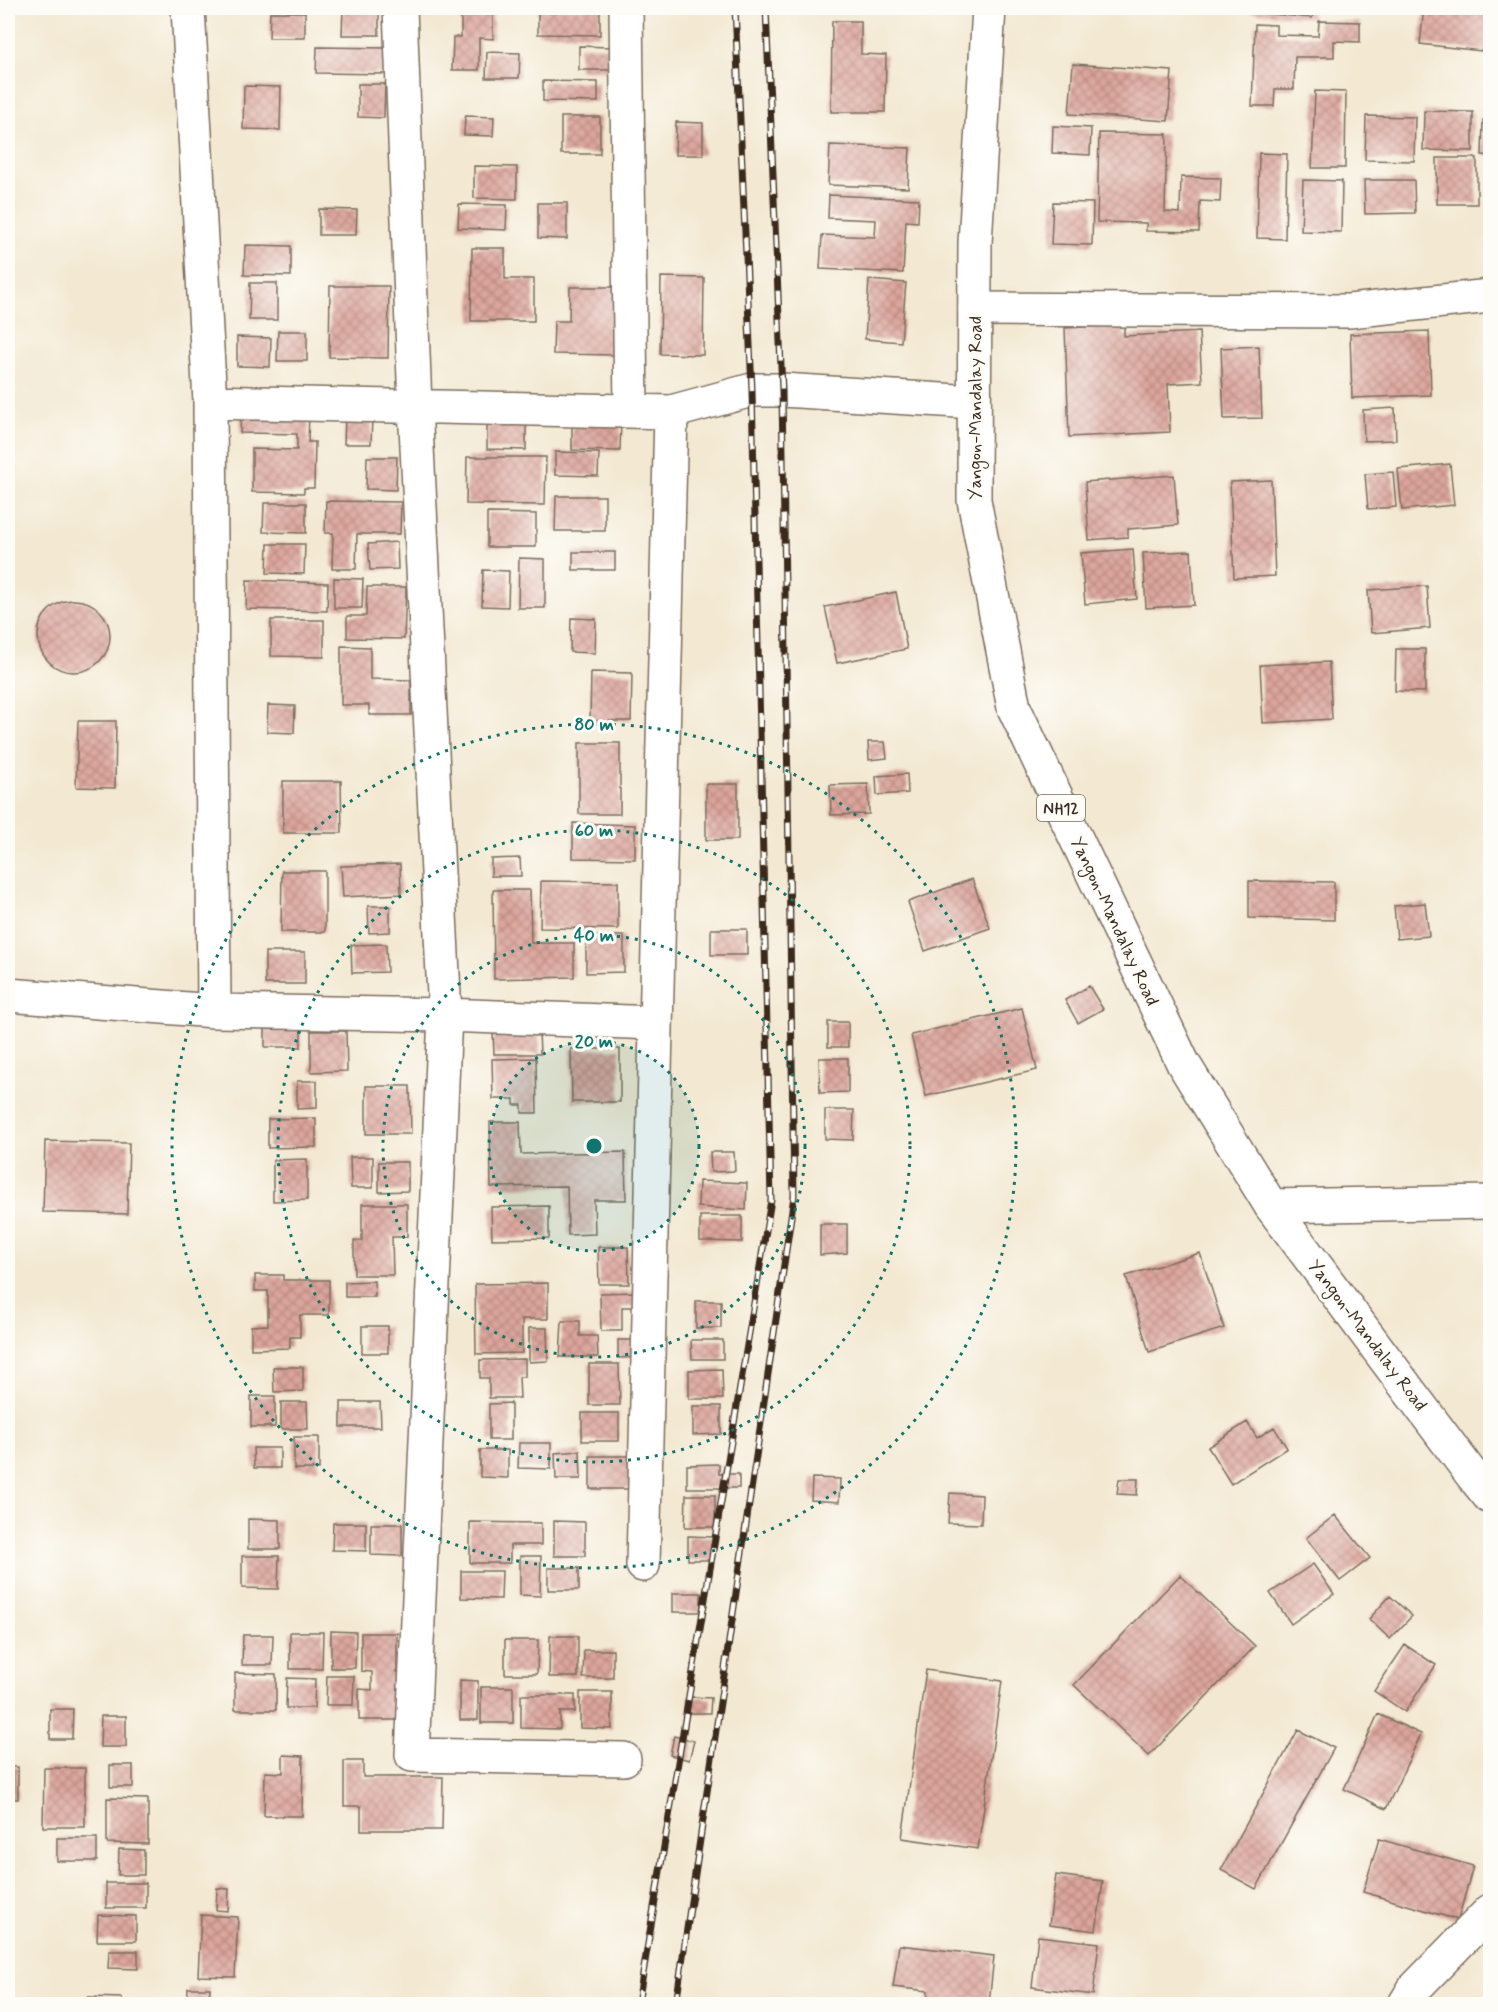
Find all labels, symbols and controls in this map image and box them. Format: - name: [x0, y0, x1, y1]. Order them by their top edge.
- street label: Yangon-Mandalay Road: [964, 316, 989, 500]
- text: 80 m: [574, 713, 614, 737]
- road number: NH12: [1037, 795, 1085, 821]
- text: 60 m: [575, 819, 613, 843]
- street label: Yangon-Mandalay Road: [1063, 833, 1164, 1010]
- text: 40 m: [574, 924, 614, 948]
- text: 20 m: [575, 1030, 613, 1054]
- centre of rings: [584, 1136, 604, 1156]
- street label: Yangon-Mandalay Road: [1301, 1255, 1432, 1417]

